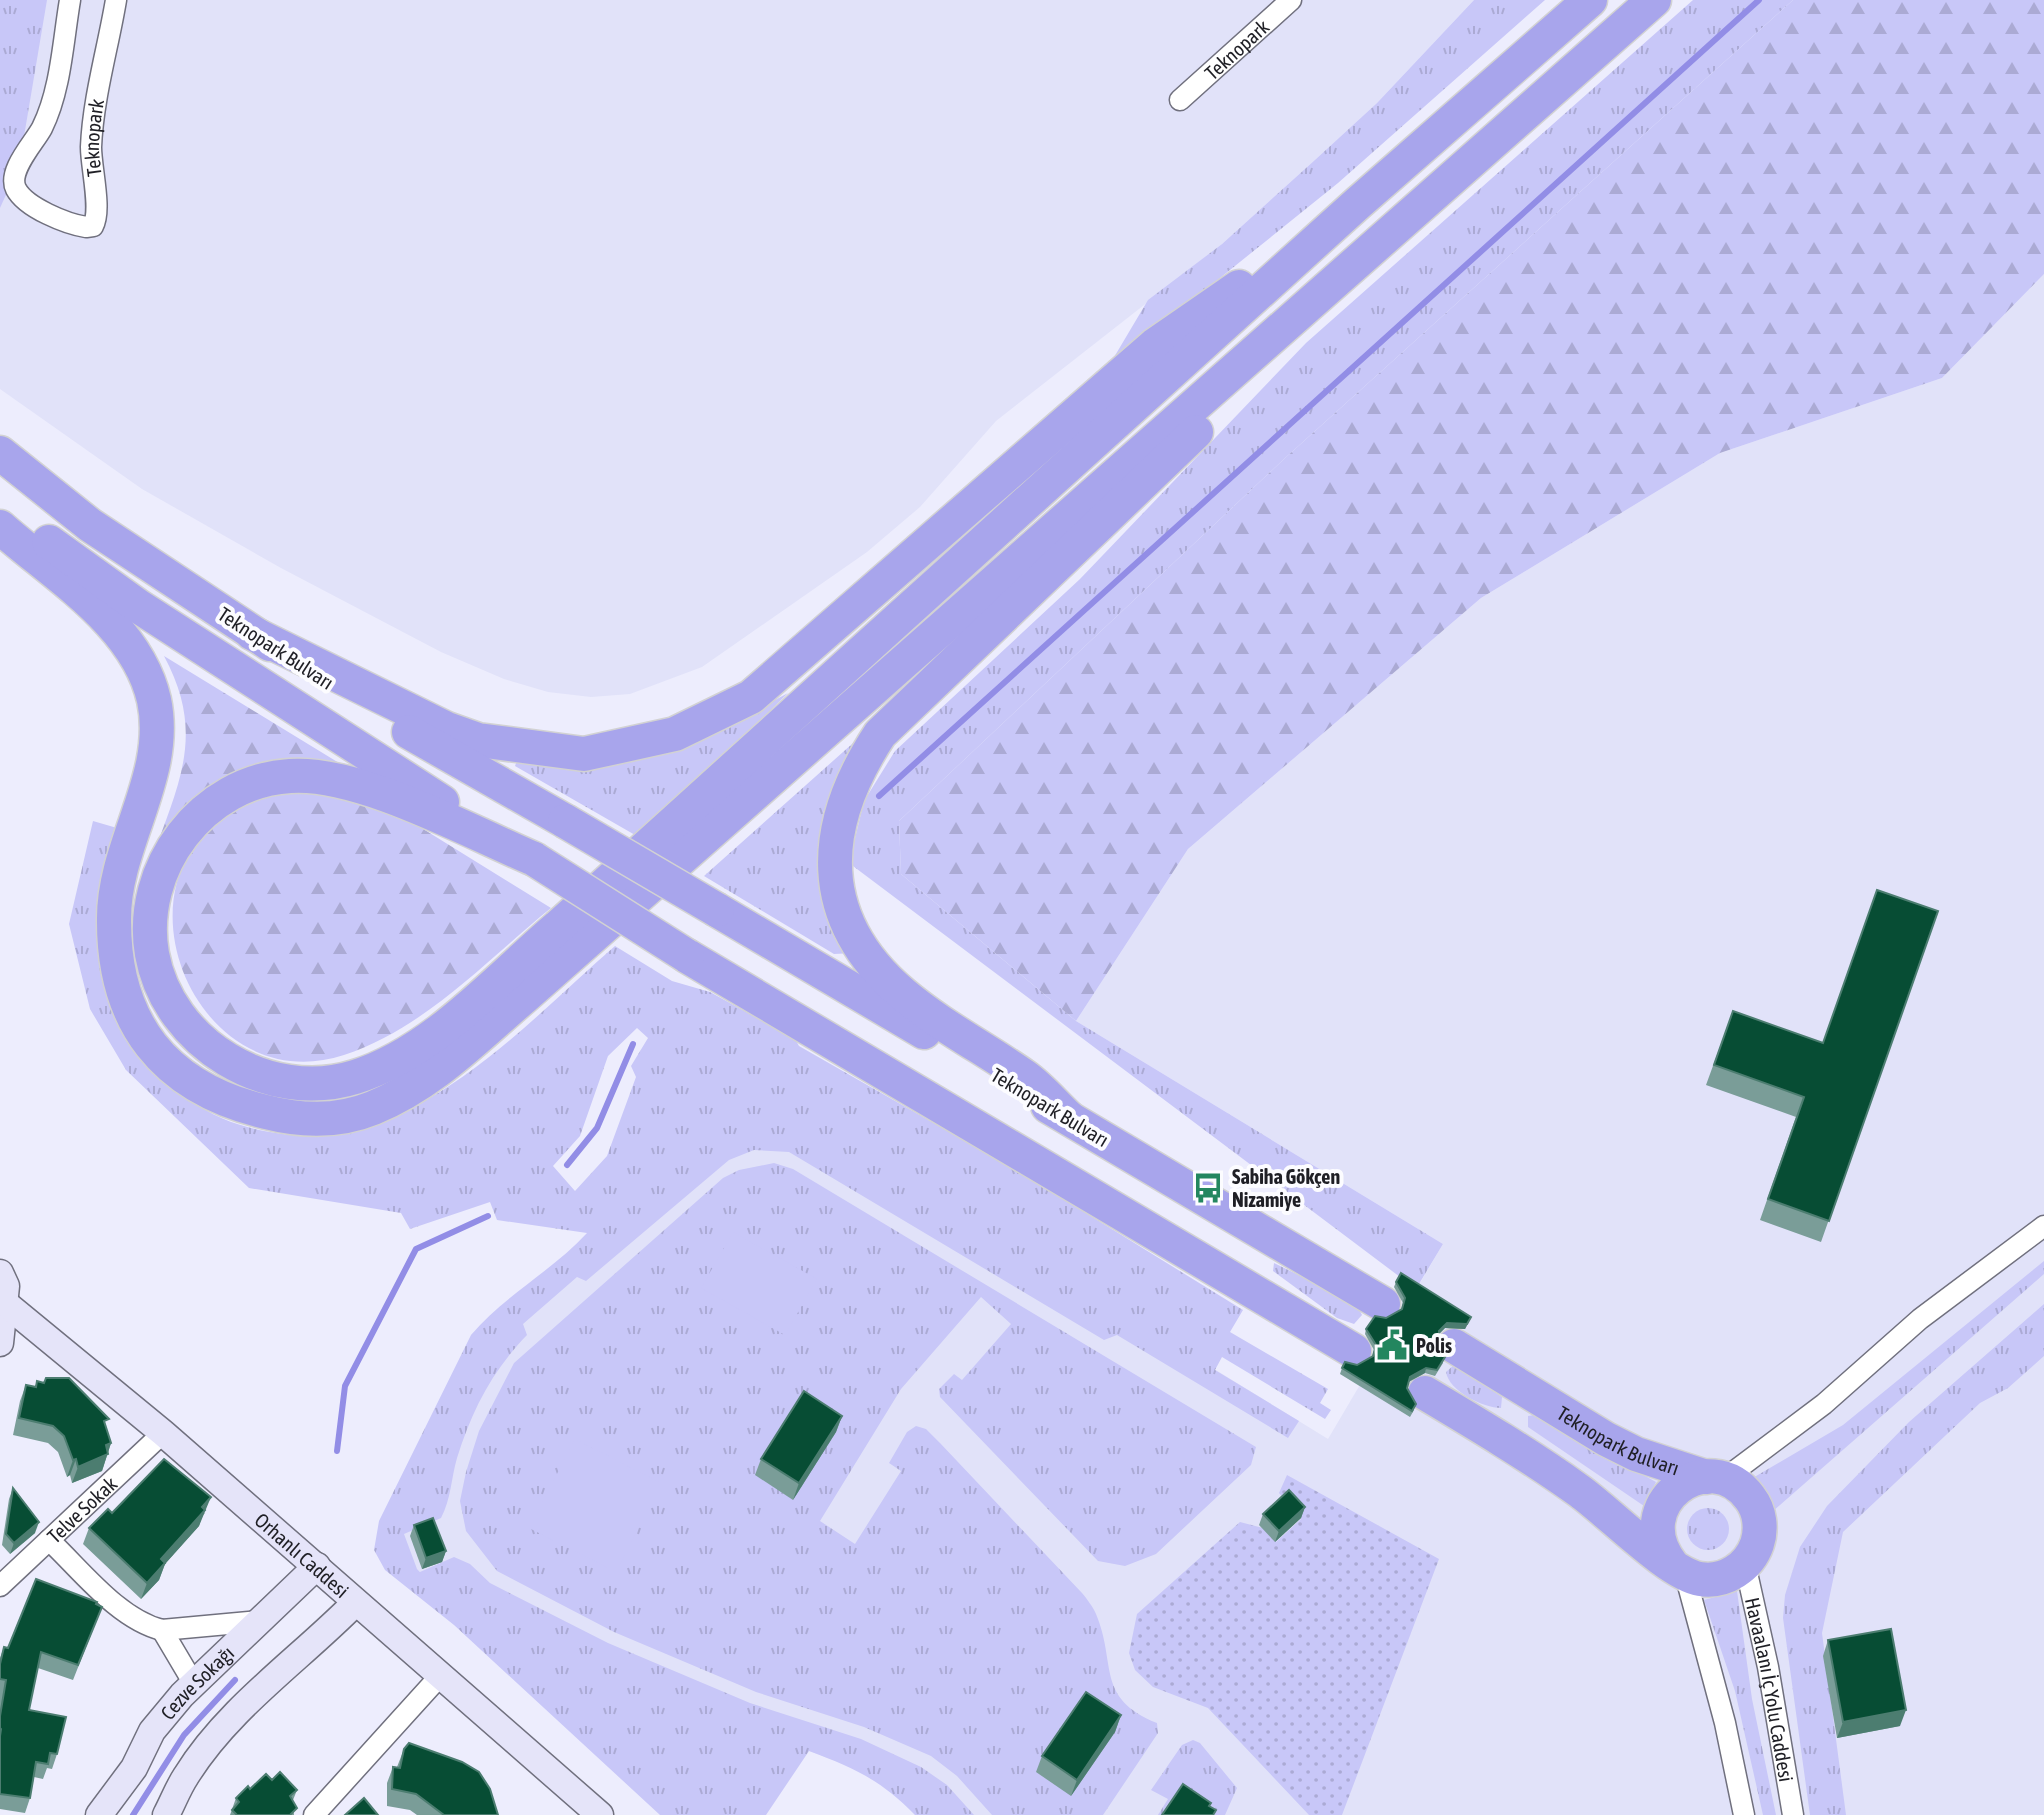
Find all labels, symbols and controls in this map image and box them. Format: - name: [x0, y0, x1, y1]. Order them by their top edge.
- street label: Teknopark: [1200, 14, 1273, 84]
- street label: Teknopark: [79, 97, 108, 178]
- street label: Teknopark Bulvarı: [214, 602, 338, 694]
- street label: Teknopark Bulvarı: [987, 1063, 1113, 1151]
- place label: Sabiha Gökçen Nizamiye: [1232, 1165, 1340, 1211]
- bus stop icon: Sabiha Gökçen Nizamiye: [1191, 1171, 1225, 1205]
- public building icon: Polis: [1375, 1328, 1409, 1362]
- place label: Polis: [1416, 1334, 1452, 1357]
- street label: Teknopark Bulvarı: [1553, 1401, 1682, 1479]
- street label: Telve Sokak: [42, 1471, 121, 1547]
- street label: Orhanlı Caddesi: [251, 1508, 354, 1602]
- street label: Havaalanı İç Yolu Caddesi: [1741, 1595, 1799, 1783]
- street label: Cezve Sokağı: [155, 1641, 238, 1724]

